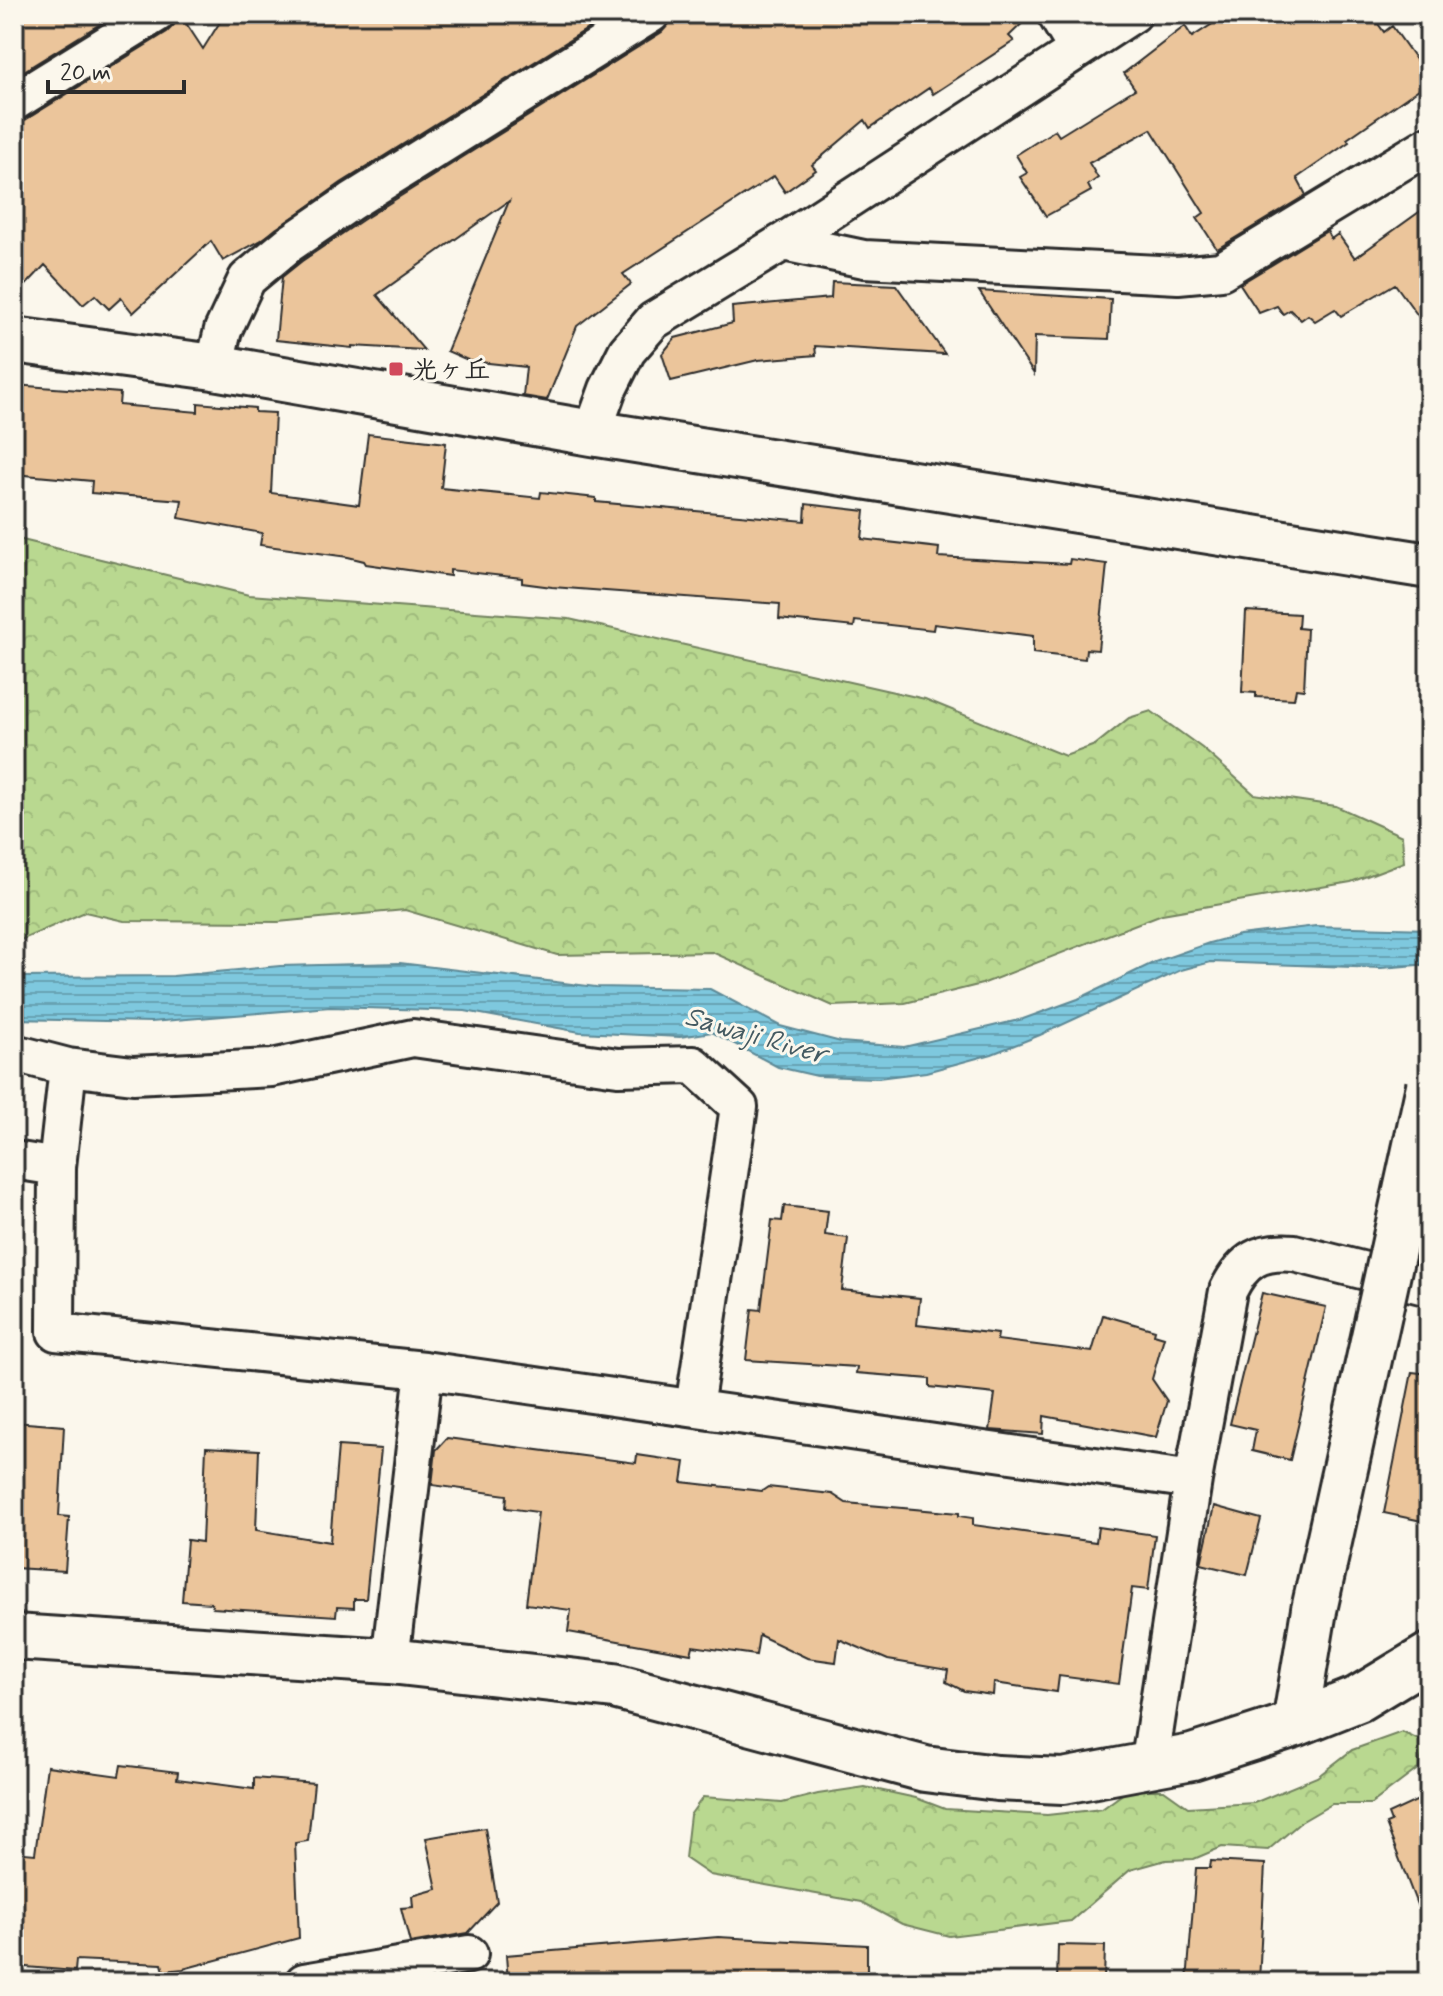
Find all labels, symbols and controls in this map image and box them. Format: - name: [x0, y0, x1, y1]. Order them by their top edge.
- scale bar: [48, 44, 184, 94]
- text: 20 m: [60, 58, 111, 89]
- place label: 光ヶ丘: [412, 354, 490, 388]
- marker: 光ヶ丘: [387, 360, 405, 378]
- water label: Sawaji River: [680, 999, 834, 1075]

